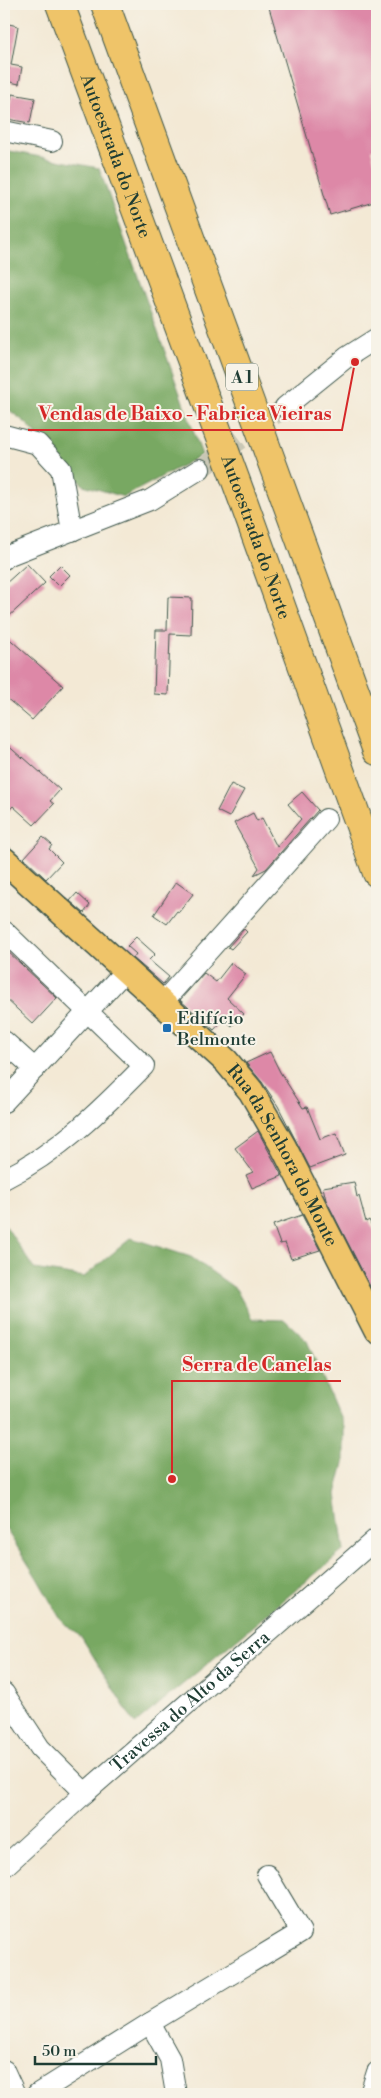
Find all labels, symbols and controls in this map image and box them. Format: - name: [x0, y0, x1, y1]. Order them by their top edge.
- street label: Autoestrada do Norte: [74, 70, 156, 241]
- road number: A 1: [226, 364, 258, 391]
- callout: Vendas de Baixo - Fabrica Vieiras: [28, 396, 342, 430]
- text: Vendas de Baixo - Fabrica Vieiras: [37, 402, 332, 426]
- street label: Autoestrada do Norte: [215, 451, 296, 623]
- place label: Edifício Belmonte: [176, 1007, 256, 1051]
- marker: Edifício Belmonte: [161, 1022, 173, 1034]
- street label: Rua da Senhora do Monte: [221, 1060, 343, 1250]
- callout: Serra de Canelas: [172, 1347, 341, 1381]
- text: Serra de Canelas: [182, 1353, 332, 1377]
- street label: Travessa do Alto da Serra: [106, 1625, 275, 1778]
- scale bar: [35, 2033, 156, 2065]
- text: 50 m: [42, 2042, 76, 2061]

